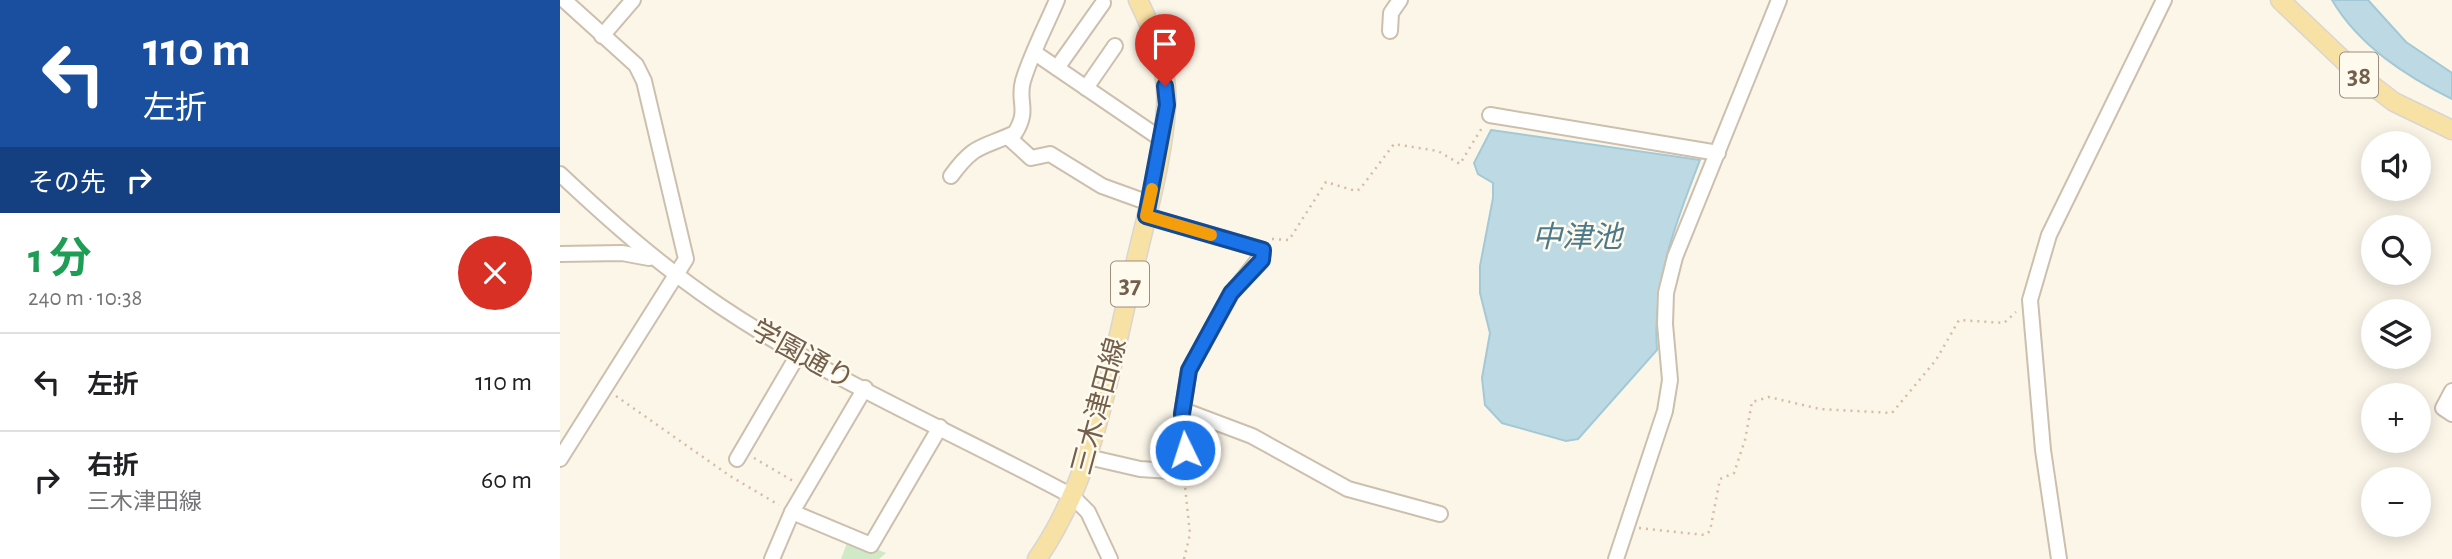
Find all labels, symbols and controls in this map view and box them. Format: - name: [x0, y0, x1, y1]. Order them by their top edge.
- pin: [1135, 14, 1195, 86]
- icon: arrive: [1146, 25, 1184, 63]
- text: 110 m: [143, 26, 251, 75]
- icon: left: [28, 28, 119, 119]
- road number: 38: [2340, 52, 2378, 97]
- text: 左折: [143, 92, 207, 124]
- map controls: [2361, 131, 2431, 537]
- button: sound: [2361, 131, 2431, 201]
- icon: right: [120, 161, 158, 199]
- text: その先: [28, 170, 106, 196]
- button: search: [2361, 215, 2431, 285]
- water label: 中津池: [1532, 221, 1625, 253]
- button: close: [458, 236, 532, 310]
- text: 1 分: [28, 238, 91, 280]
- road number: 37: [1111, 262, 1149, 306]
- text: 240 m · 10:38: [28, 287, 142, 310]
- button: layers: [2361, 299, 2431, 369]
- street label: 学園通り: [746, 315, 859, 395]
- street label: 三木津田線: [1066, 335, 1132, 478]
- icon: left: [28, 363, 66, 401]
- text: 110 m: [475, 369, 532, 395]
- text: 左折: [87, 372, 139, 398]
- button: +: [2361, 383, 2431, 453]
- position arrow: [1148, 413, 1222, 487]
- text: 右折: [87, 453, 139, 479]
- icon: right: [28, 461, 66, 499]
- text: 60 m: [481, 467, 532, 493]
- button: −: [2361, 467, 2431, 537]
- text: 三木津田線: [87, 491, 202, 514]

